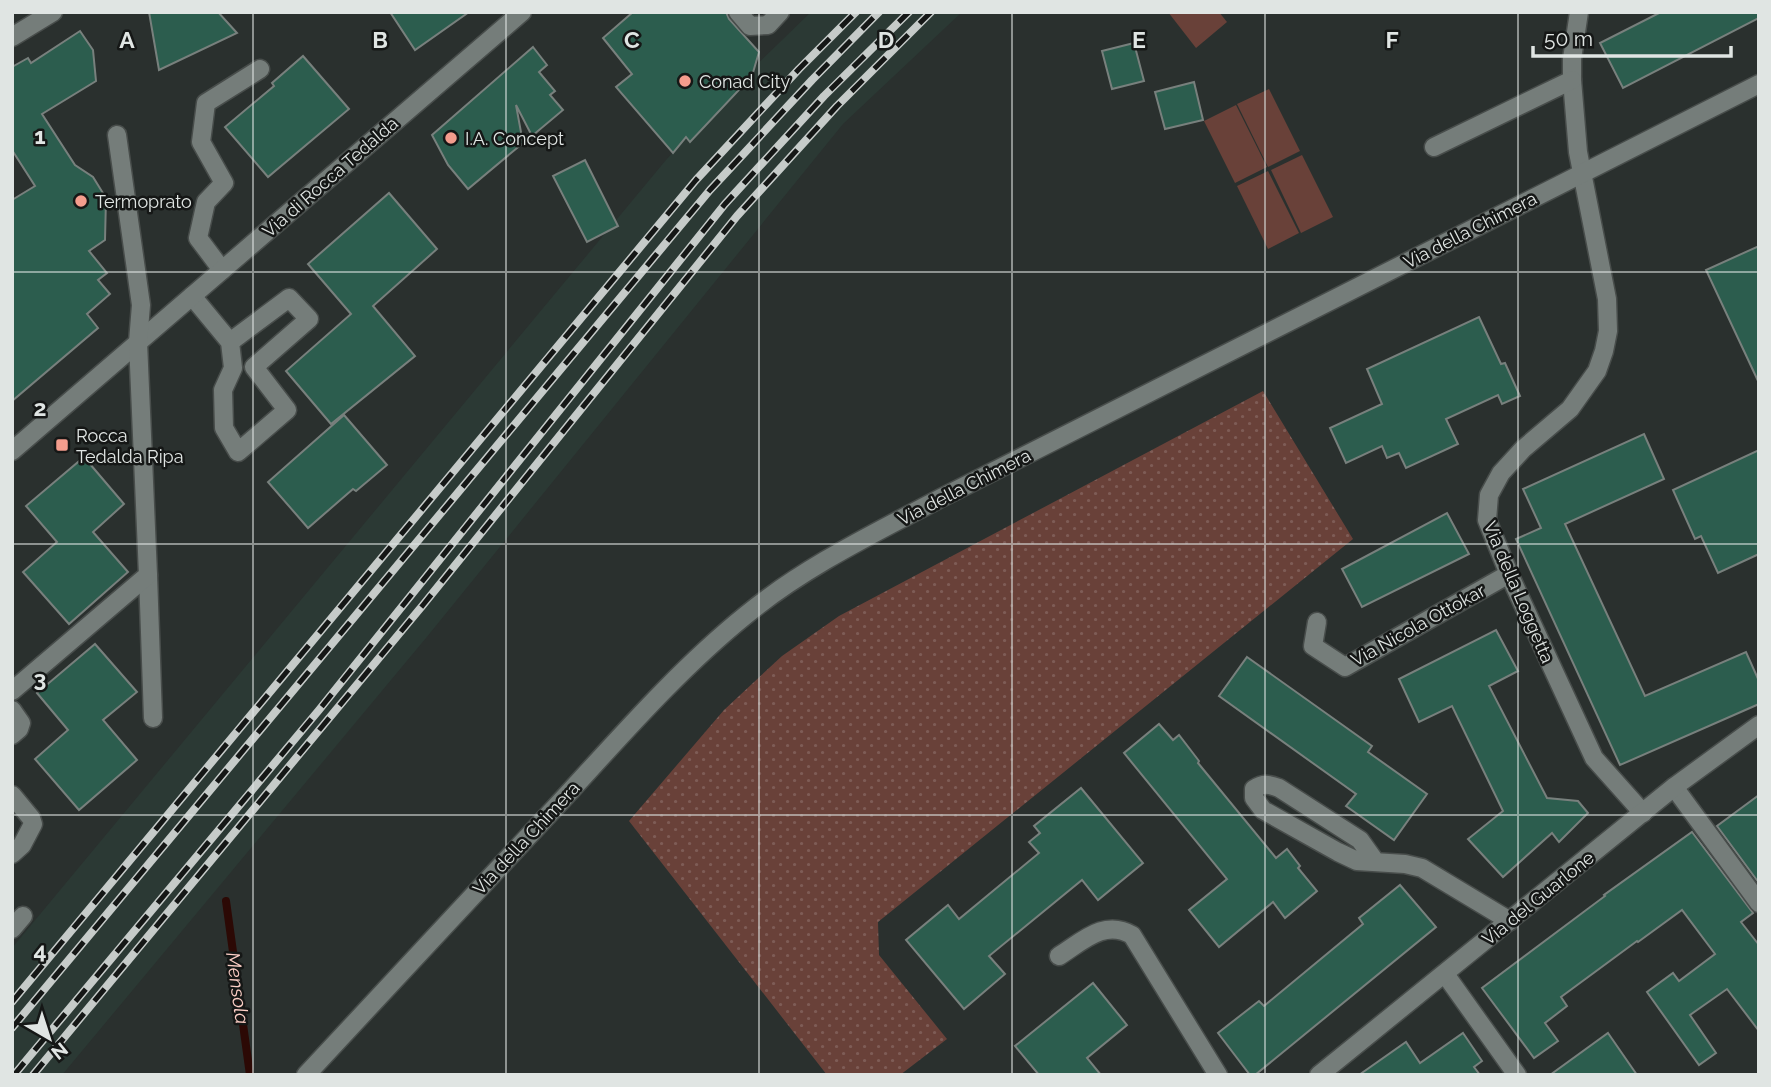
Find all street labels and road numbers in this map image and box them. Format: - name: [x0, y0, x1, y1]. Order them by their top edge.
- street label: Via di Rocca Tedalda: [258, 113, 402, 241]
- street label: Via della Chimera: [1400, 187, 1540, 273]
- street label: Via della Chimera: [894, 444, 1034, 530]
- street label: Via della Loggetta: [1480, 518, 1558, 666]
- street label: Via Nicola Ottokar: [1347, 579, 1489, 671]
- street label: Via della Chimera: [468, 777, 584, 899]
- street label: Via del Guarlone: [1478, 846, 1598, 949]

